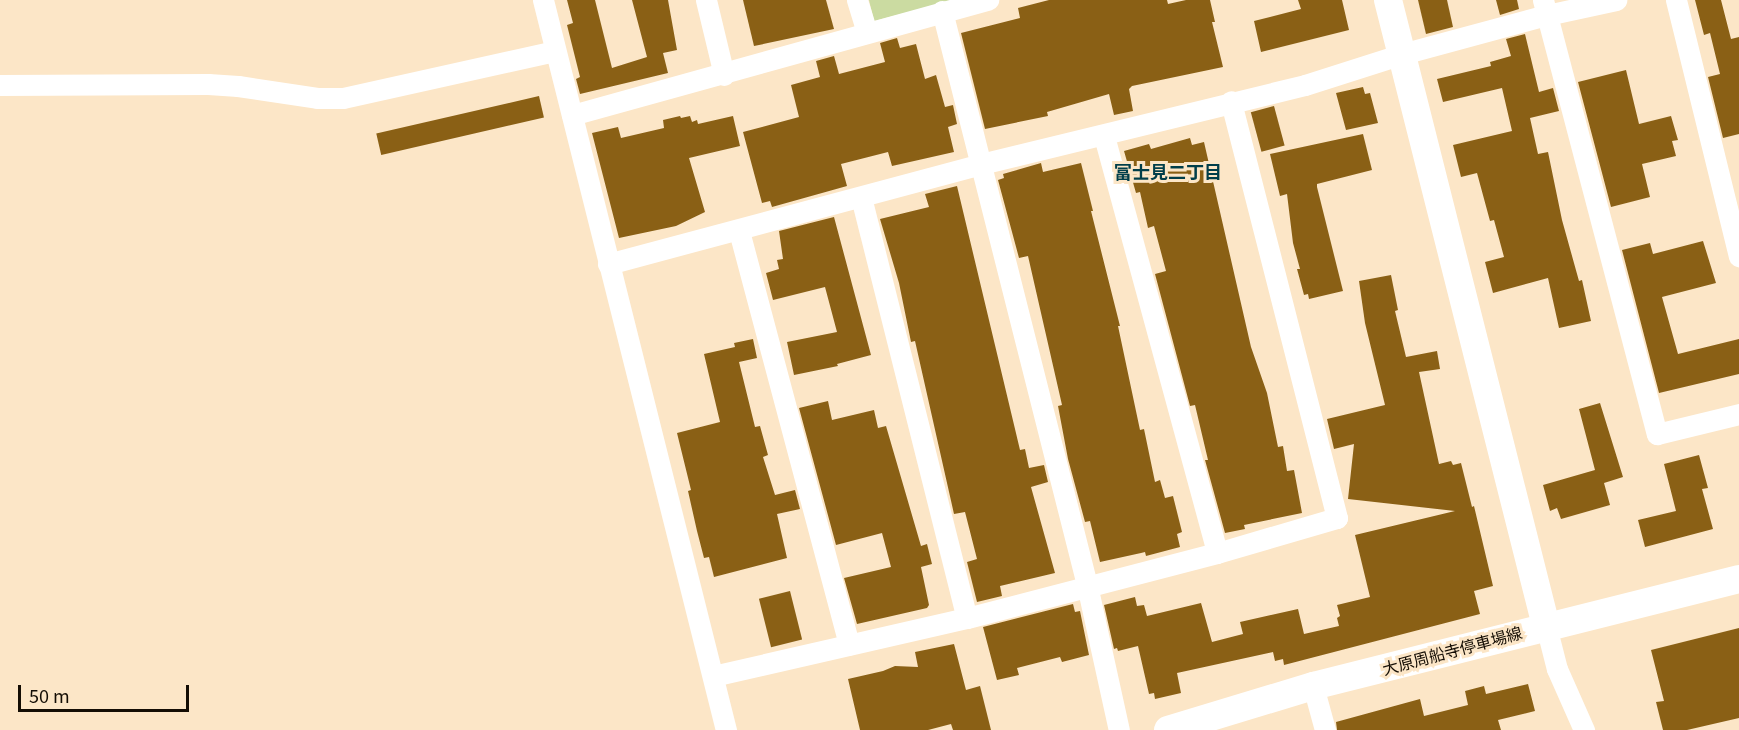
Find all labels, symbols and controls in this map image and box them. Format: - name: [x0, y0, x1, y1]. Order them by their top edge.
- district label: 富士見二丁目: [1114, 160, 1222, 182]
- street label: 大原周船寺停車場線: [1380, 622, 1524, 678]
- scale bar: [21, 673, 192, 711]
- text: 50 m: [29, 682, 70, 708]

